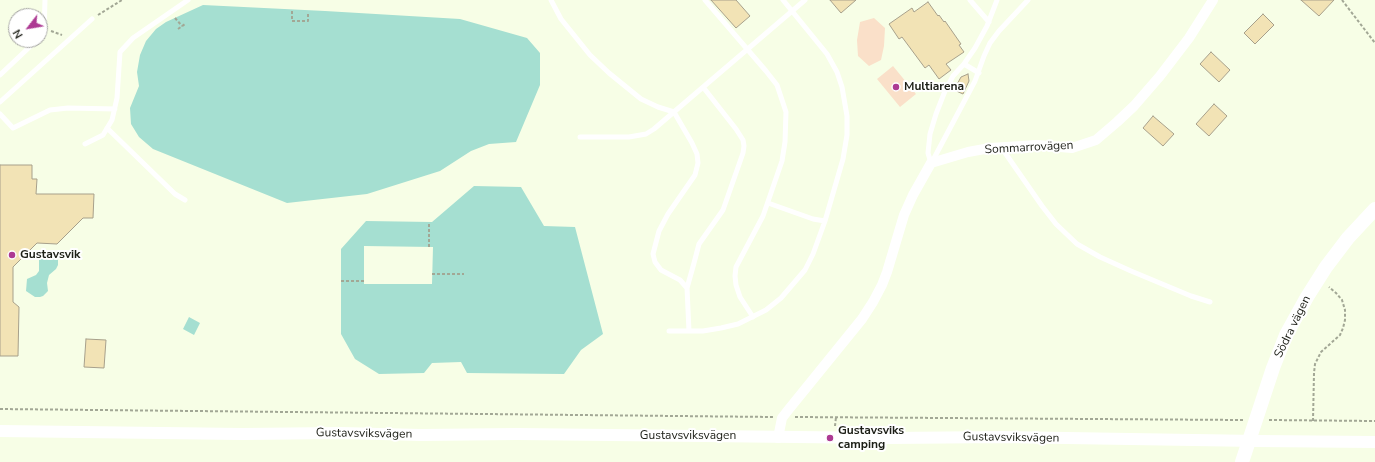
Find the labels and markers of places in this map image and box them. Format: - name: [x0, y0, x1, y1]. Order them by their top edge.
- place label: Multiarena: [904, 80, 964, 94]
- marker: Multiarena: [891, 82, 901, 92]
- place label: Gustavsvik: [20, 248, 80, 262]
- marker: Gustavsvik: [7, 250, 17, 260]
- place label: Gustavsviks camping: [838, 424, 904, 452]
- marker: Gustavsviks camping: [825, 433, 835, 443]

